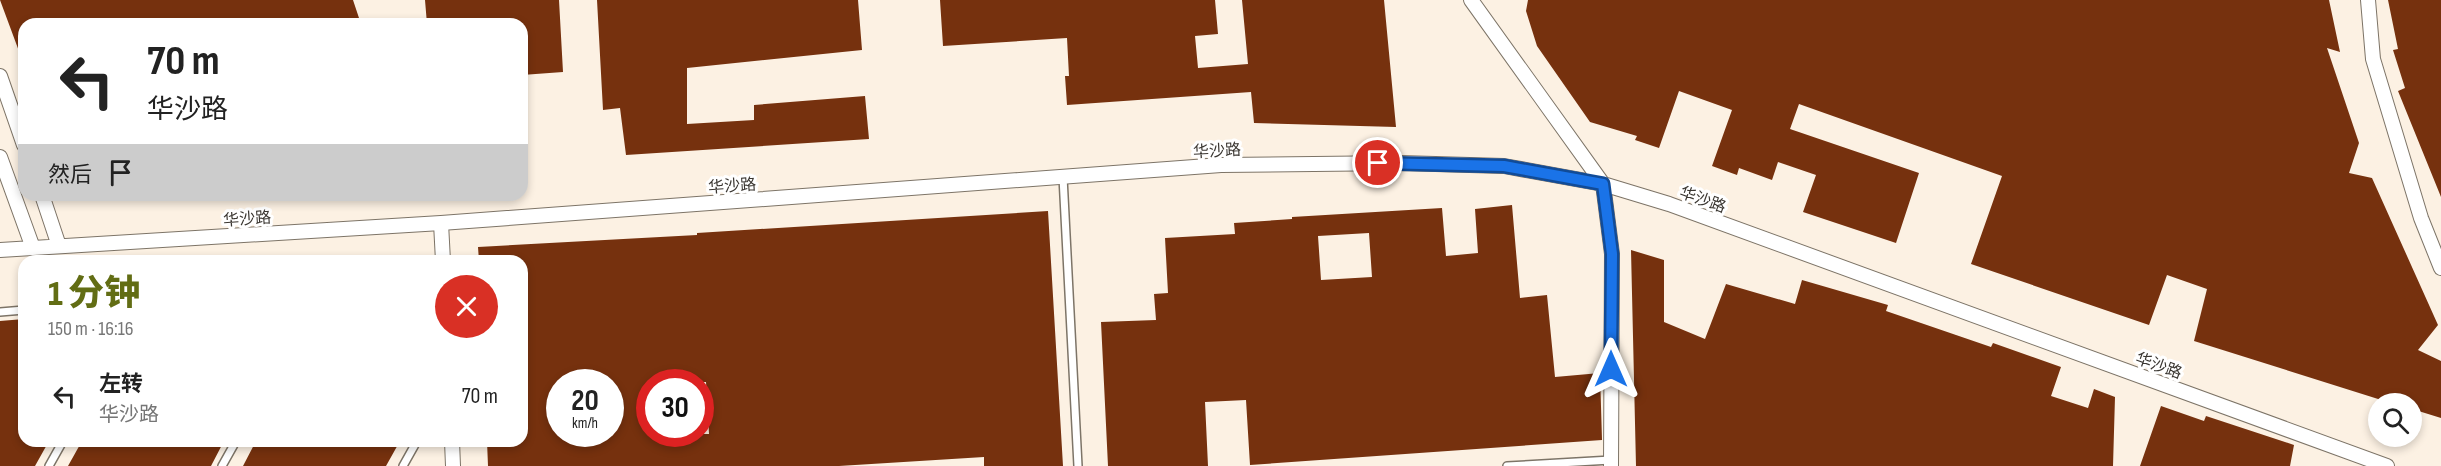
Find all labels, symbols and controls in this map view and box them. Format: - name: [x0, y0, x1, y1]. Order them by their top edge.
- text: 70 m: [147, 36, 220, 87]
- icon: left: [48, 42, 126, 120]
- text: 华沙路: [147, 94, 228, 126]
- pin: [1352, 137, 1403, 188]
- street label: 华沙路: [1193, 141, 1242, 162]
- icon: arrive: [1361, 146, 1394, 179]
- icon: arrive: [104, 156, 137, 189]
- text: 然后: [48, 162, 92, 189]
- street label: 华沙路: [707, 175, 757, 198]
- street label: 华沙路: [1677, 183, 1728, 218]
- street label: 华沙路: [222, 208, 272, 231]
- text: 1 分钟: [48, 273, 140, 316]
- button: close: [435, 275, 498, 338]
- text: 150 m · 16:16: [48, 317, 134, 341]
- position arrow: [1579, 337, 1643, 401]
- street label: 华沙路: [2133, 349, 2184, 384]
- speed limit sign: 30: [636, 369, 714, 447]
- text: 左转: [99, 371, 143, 398]
- icon: left: [48, 380, 81, 413]
- text: 70 m: [462, 383, 498, 410]
- text: 20: [571, 383, 599, 419]
- map controls: [2368, 393, 2422, 447]
- button: search: [2368, 393, 2422, 447]
- text: 华沙路: [99, 403, 159, 427]
- text: km/h: [572, 414, 598, 433]

